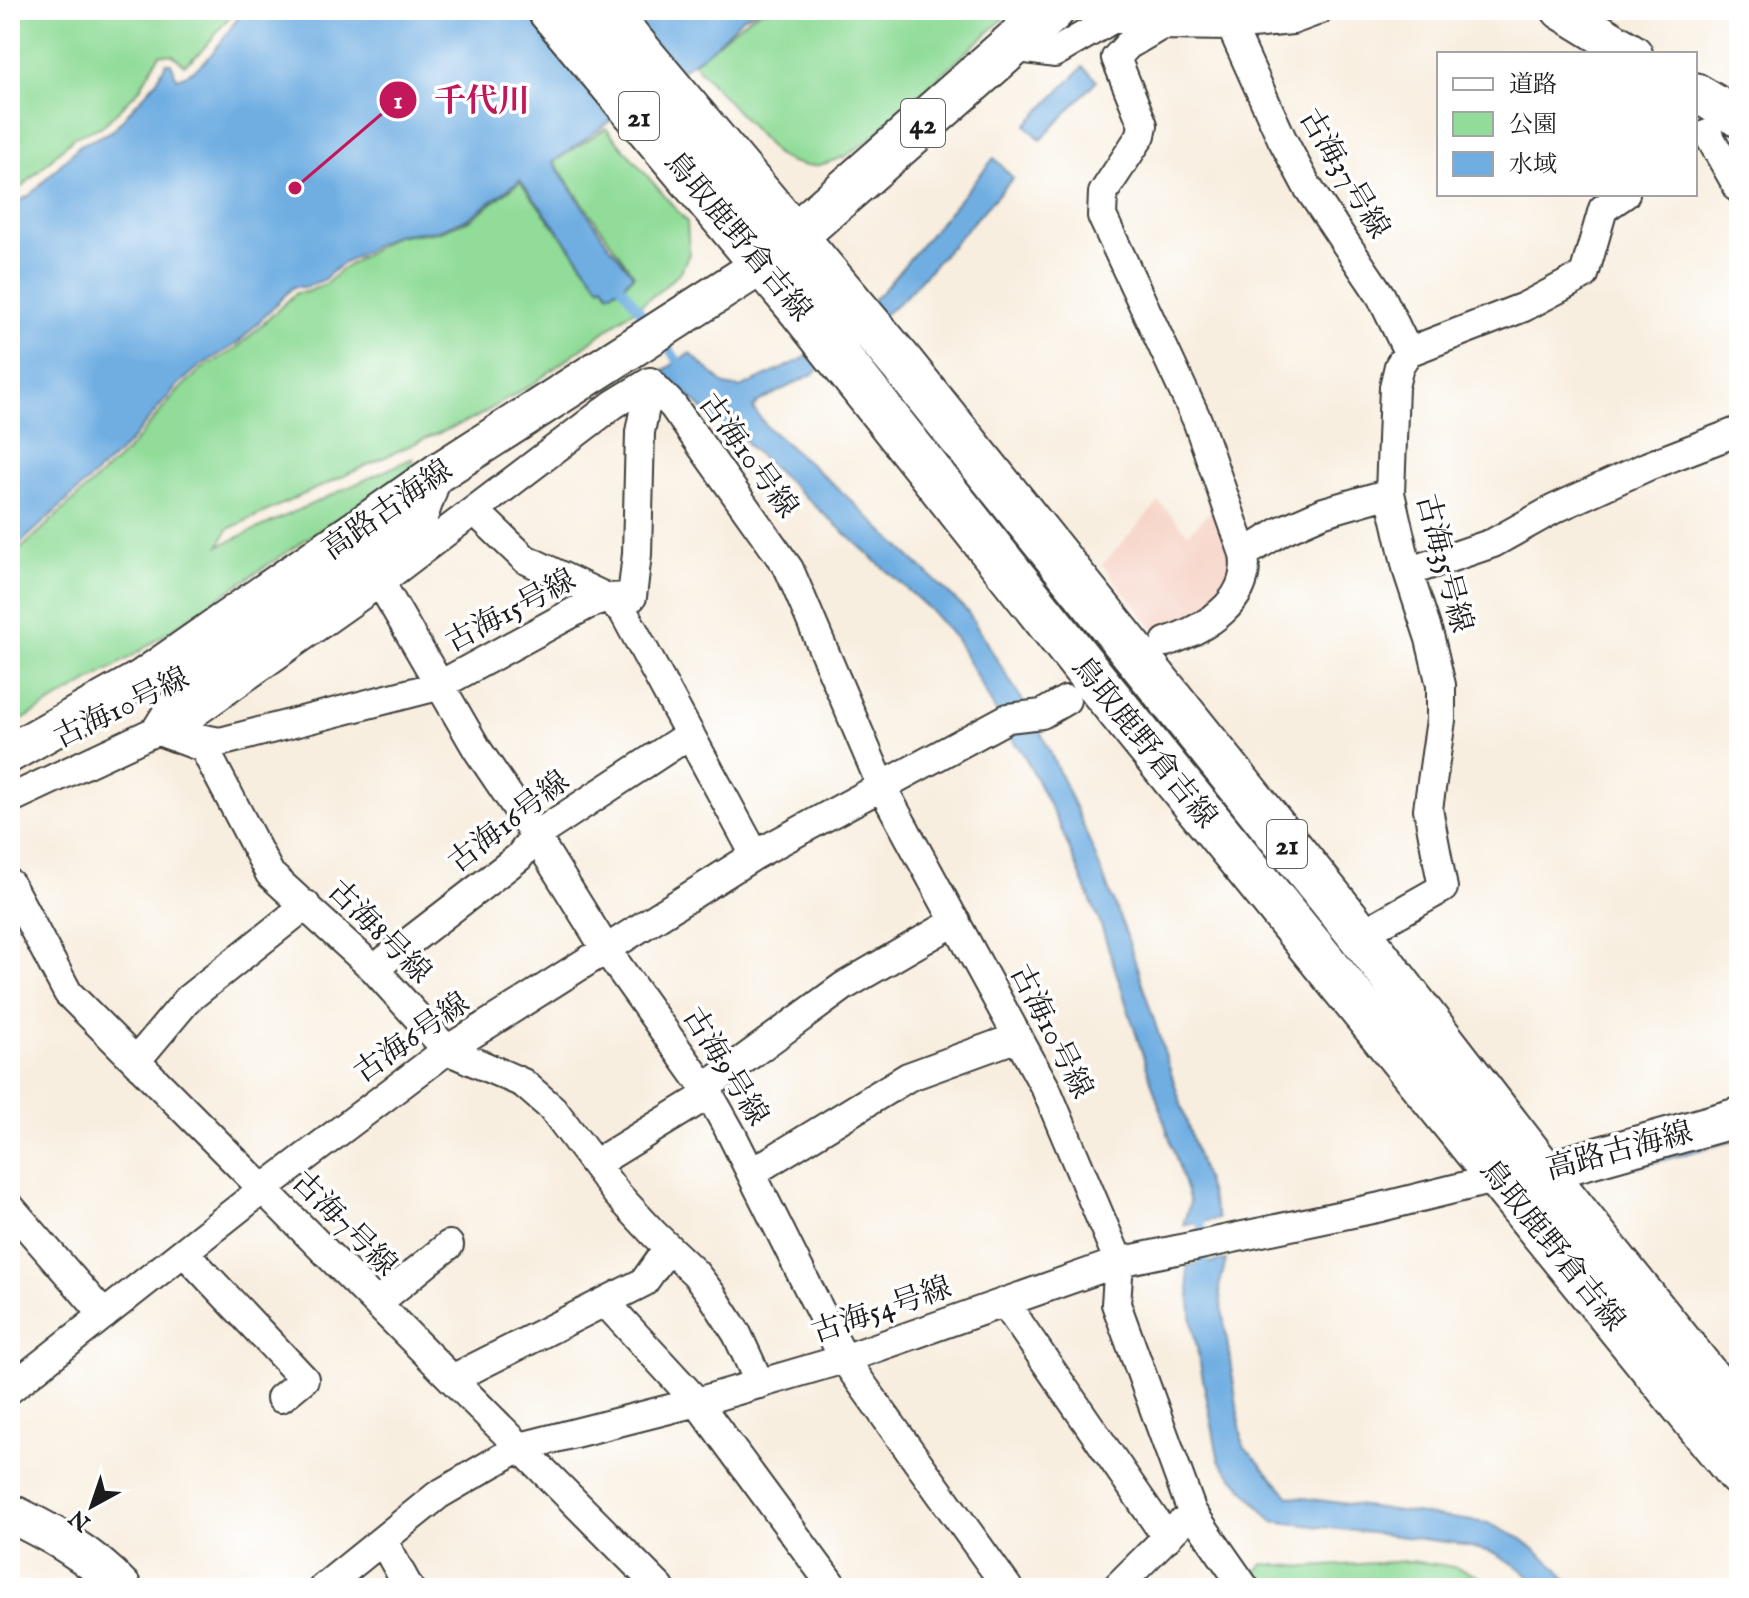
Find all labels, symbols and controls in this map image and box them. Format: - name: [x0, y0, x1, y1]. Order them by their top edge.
- legend: [1437, 52, 1697, 196]
- text: 道路: [1509, 70, 1557, 101]
- callout: 千代川: [378, 72, 546, 128]
- text: 千代川: [434, 82, 530, 123]
- text: 1: [394, 86, 403, 117]
- road number: 21: [619, 92, 659, 140]
- road number: 42: [901, 99, 945, 147]
- street label: 古海37号線: [1290, 102, 1397, 246]
- text: 公園: [1509, 110, 1557, 141]
- street label: 鳥取鹿野倉吉線: [655, 145, 820, 330]
- text: 水域: [1509, 150, 1557, 181]
- street label: 古海10号線: [689, 386, 806, 526]
- street label: 高路古海線: [316, 452, 460, 569]
- street label: 古海35号線: [1406, 490, 1480, 637]
- street label: 古海15号線: [439, 562, 583, 662]
- street label: 鳥取鹿野倉吉線: [1063, 650, 1224, 837]
- street label: 古海10号線: [48, 660, 196, 758]
- street label: 古海16号線: [441, 763, 578, 882]
- road number: 21: [1267, 820, 1307, 868]
- street label: 古海8号線: [319, 872, 439, 992]
- street label: 古海10号線: [1000, 958, 1100, 1105]
- street label: 古海6号線: [347, 985, 477, 1092]
- street label: 古海9号線: [673, 1001, 776, 1134]
- street label: 高路古海線: [1542, 1114, 1697, 1190]
- street label: 鳥取鹿野倉吉線: [1471, 1153, 1632, 1340]
- street label: 古海7号線: [283, 1164, 404, 1285]
- street label: 古海54号線: [807, 1269, 957, 1353]
- north arrow: [52, 1466, 132, 1546]
- text: N: [64, 1503, 97, 1537]

